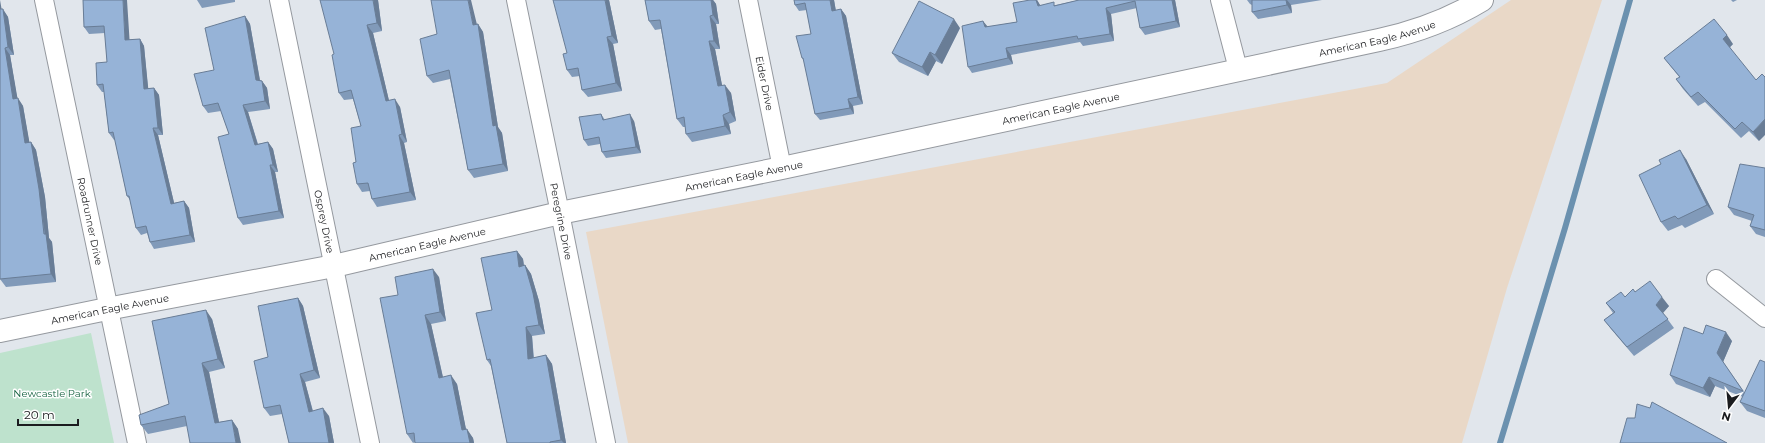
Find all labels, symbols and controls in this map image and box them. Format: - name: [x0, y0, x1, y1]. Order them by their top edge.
- street label: American Eagle Avenue: [1318, 17, 1437, 59]
- street label: Eider Drive: [753, 55, 777, 112]
- street label: American Eagle Avenue: [1001, 89, 1121, 127]
- street label: American Eagle Avenue: [684, 157, 804, 194]
- street label: Roadrunner Drive: [75, 176, 106, 266]
- street label: Peregrine Drive: [547, 182, 576, 261]
- street label: Osprey Drive: [312, 189, 337, 254]
- street label: American Eagle Avenue: [367, 224, 487, 264]
- street label: American Eagle Avenue: [50, 291, 170, 327]
- park label: Newcastle Park: [13, 387, 91, 400]
- north arrow: [1709, 387, 1749, 427]
- scale bar: [18, 401, 78, 427]
- text: 20 m: [24, 407, 55, 422]
- text: N: [1720, 409, 1732, 425]

